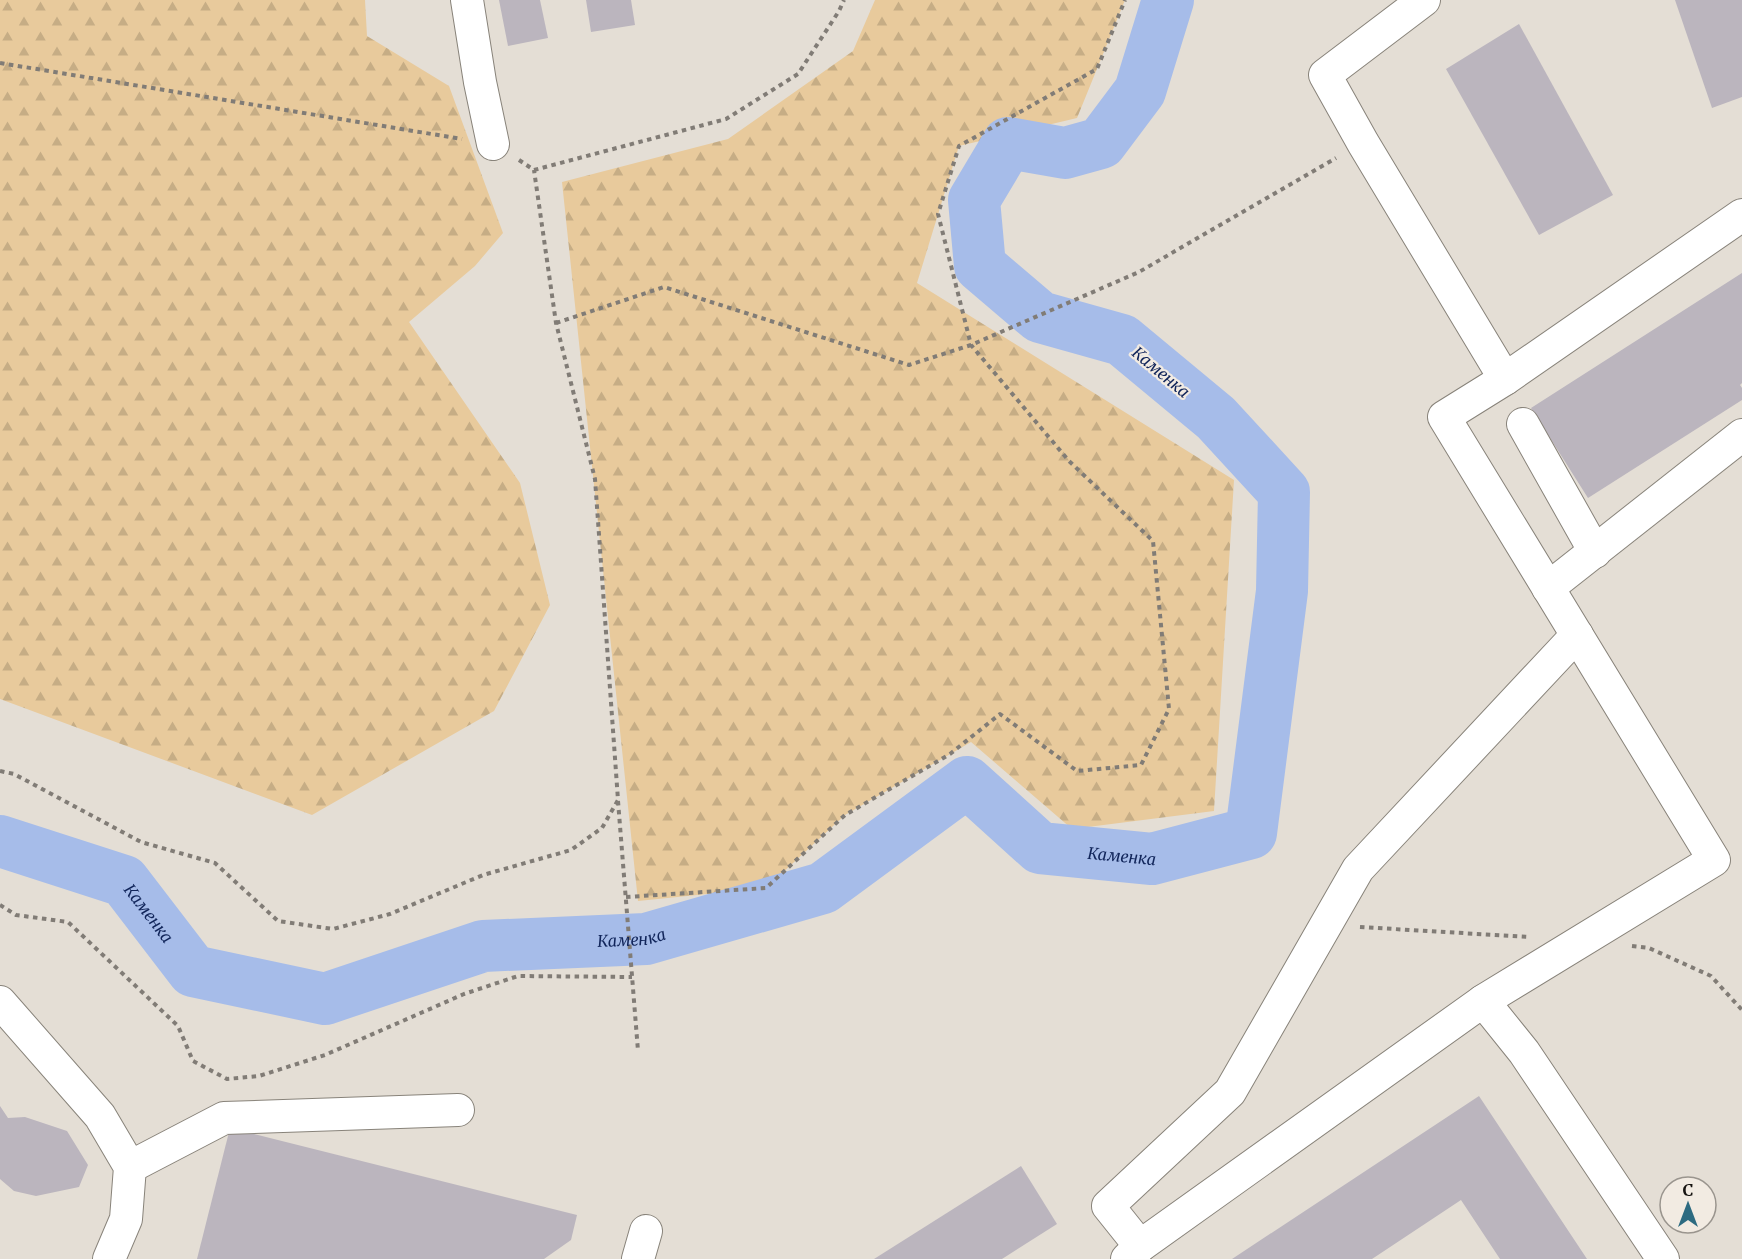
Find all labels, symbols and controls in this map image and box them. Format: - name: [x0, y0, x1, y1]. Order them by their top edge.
- water label: Каменка: [1128, 342, 1194, 402]
- water label: Каменка: [1087, 843, 1157, 869]
- water label: Каменка: [120, 880, 178, 947]
- water label: Каменка: [597, 924, 668, 951]
- north arrow: [1658, 1175, 1718, 1235]
- text: С: [1683, 1180, 1693, 1200]

